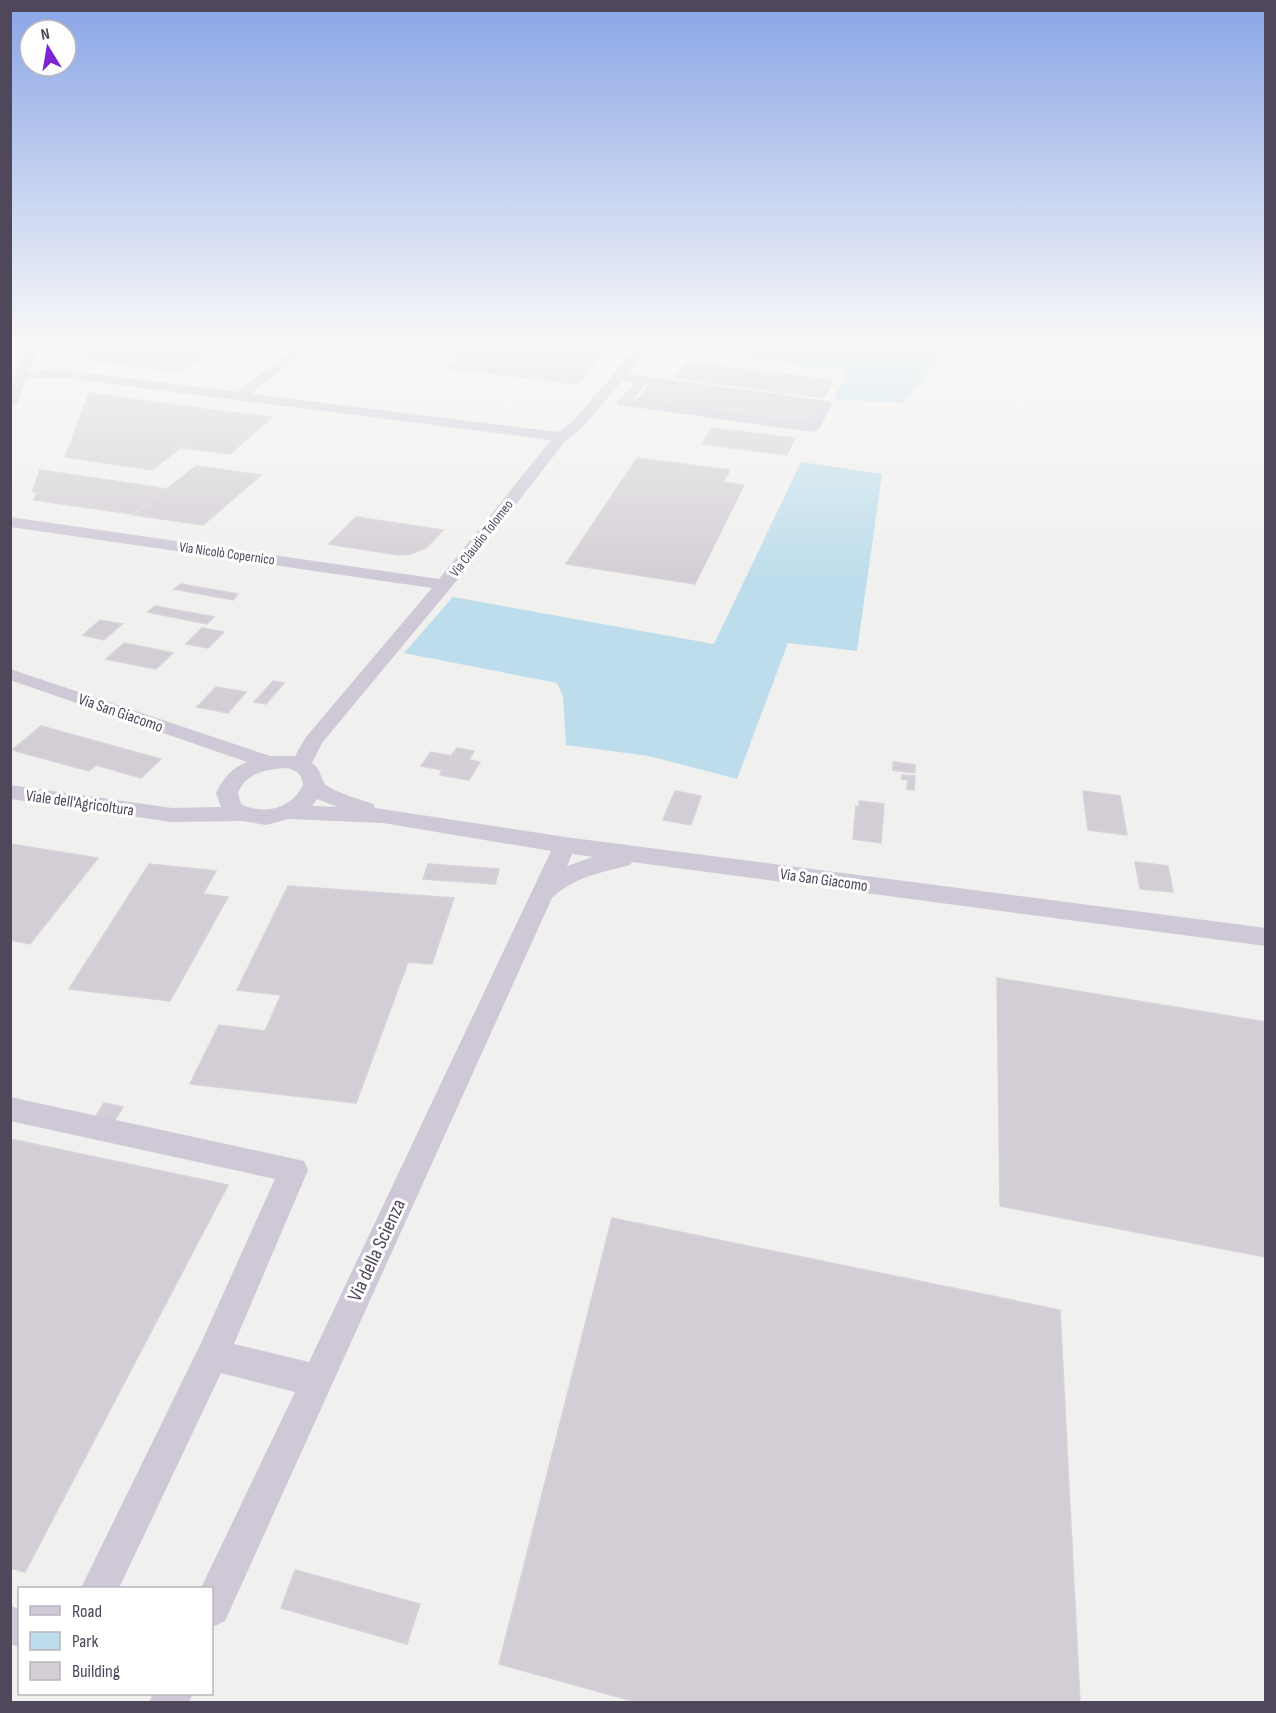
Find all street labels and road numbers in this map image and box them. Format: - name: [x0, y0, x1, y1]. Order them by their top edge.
- street label: Via Claudio Tolomeo: [446, 496, 517, 580]
- street label: Via Nicolò Copernico: [178, 538, 276, 569]
- street label: Via San Giacomo: [76, 690, 165, 737]
- street label: Viale dell'Agricoltura: [25, 786, 135, 820]
- street label: Via San Giacomo: [779, 865, 869, 896]
- street label: Via della Scienza: [343, 1195, 411, 1305]

